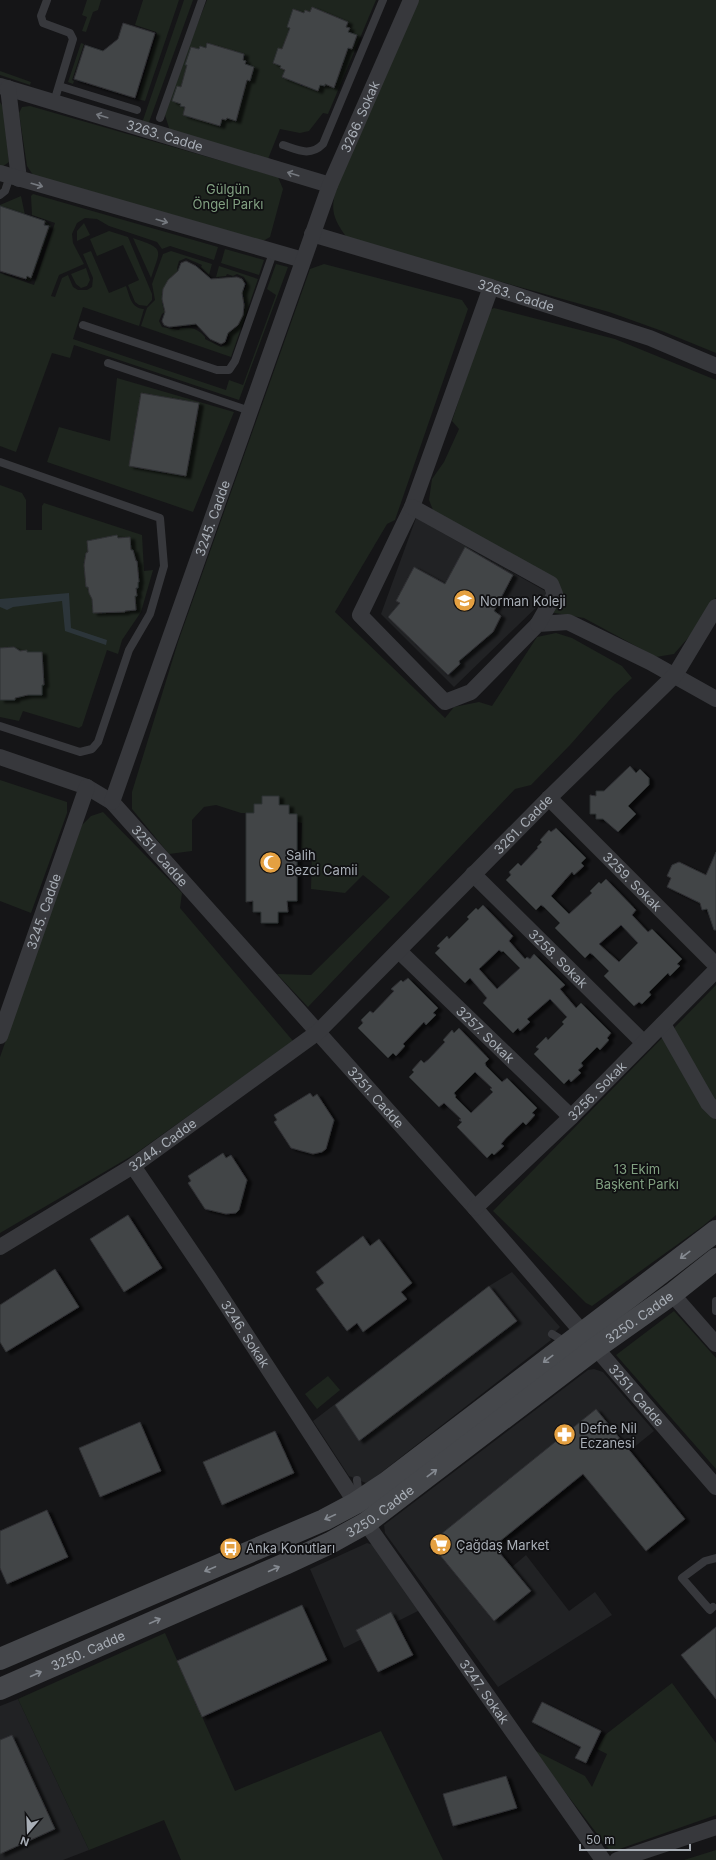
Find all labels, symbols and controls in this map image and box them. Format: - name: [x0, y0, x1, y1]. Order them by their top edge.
- street label: 3266. Sokak: [337, 78, 383, 155]
- one-way arrow: [95, 112, 108, 119]
- street label: 3263. Cadde: [124, 116, 205, 155]
- one-way arrow: [287, 170, 300, 177]
- one-way arrow: [31, 181, 44, 189]
- park label: Gülgün Öngel Parkı: [193, 181, 263, 212]
- one-way arrow: [156, 218, 169, 225]
- street label: 3263. Cadde: [476, 276, 556, 315]
- street label: 3245. Cadde: [191, 478, 233, 558]
- school or university icon: Norman Koleji: [451, 588, 477, 614]
- place label: Norman Koleji: [480, 593, 566, 609]
- street label: 3261. Cadde: [490, 791, 556, 857]
- street label: 3251. Cadde: [128, 822, 191, 890]
- place label: Salih Bezci Camii: [286, 847, 358, 878]
- mosque icon: Salih Bezci Camii: [258, 849, 284, 875]
- street label: 3259. Sokak: [600, 849, 665, 914]
- street label: 3245. Cadde: [23, 871, 64, 952]
- street label: 3258. Sokak: [525, 926, 591, 991]
- street label: 3257. Sokak: [453, 1003, 518, 1066]
- street label: 3256. Sokak: [564, 1058, 629, 1124]
- street label: 3251. Cadde: [344, 1063, 407, 1131]
- street label: 3244. Cadde: [125, 1115, 199, 1175]
- park label: 13 Ekim Başkent Parkı: [595, 1161, 679, 1192]
- one-way arrow: [679, 1251, 690, 1259]
- street label: 3250. Cadde: [602, 1288, 676, 1347]
- street label: 3246. Sokak: [218, 1297, 273, 1370]
- one-way arrow: [543, 1355, 554, 1363]
- street label: 3251. Cadde: [605, 1361, 668, 1429]
- place label: Defne Nil Eczanesi: [580, 1420, 637, 1451]
- pharmacy icon: Defne Nil Eczanesi: [551, 1422, 577, 1448]
- one-way arrow: [426, 1469, 437, 1477]
- street label: 3250. Cadde: [343, 1482, 417, 1541]
- one-way arrow: [324, 1514, 336, 1521]
- supermarket icon: Çağdaş Market: [427, 1532, 453, 1558]
- bus stop icon: Anka Konutları: [217, 1535, 243, 1561]
- place label: Çağdaş Market: [456, 1537, 549, 1553]
- place label: Anka Konutları: [246, 1540, 335, 1556]
- one-way arrow: [205, 1565, 217, 1573]
- one-way arrow: [267, 1565, 279, 1572]
- one-way arrow: [148, 1617, 160, 1625]
- street label: 3250. Cadde: [48, 1627, 128, 1674]
- street label: 3247. Sokak: [456, 1656, 513, 1727]
- one-way arrow: [29, 1669, 41, 1677]
- north arrow: [8, 1812, 48, 1852]
- scale bar: [580, 1826, 690, 1852]
- text: 50 m: [586, 1832, 615, 1847]
- text: N: [18, 1833, 31, 1849]

